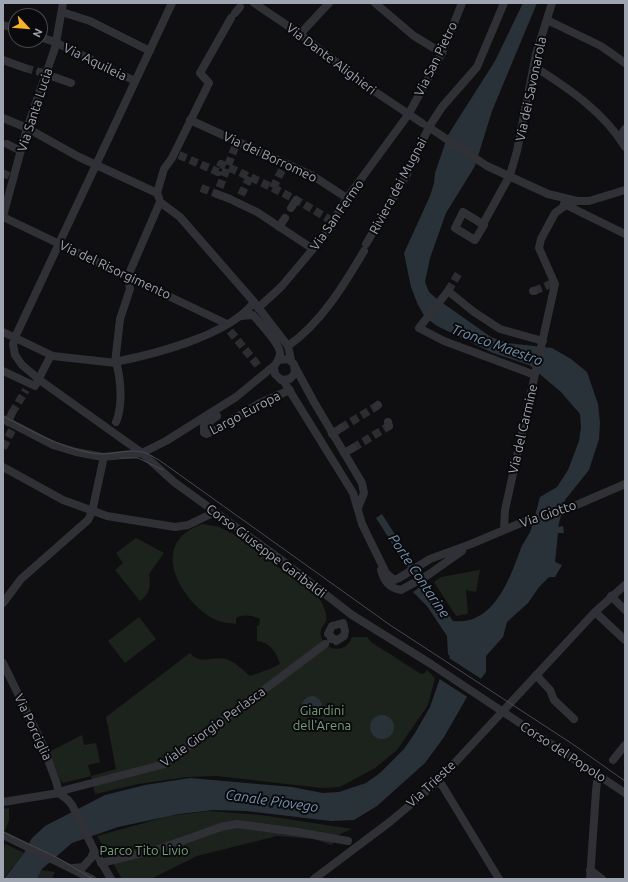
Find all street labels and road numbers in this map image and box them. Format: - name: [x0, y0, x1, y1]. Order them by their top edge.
- street label: Via San Pietro: [411, 19, 461, 99]
- street label: Via Dante Alighieri: [283, 20, 379, 98]
- street label: Via dei Savonarola: [512, 35, 550, 143]
- street label: Via Aquileia: [61, 40, 129, 84]
- street label: Via Santa Lucia: [14, 66, 56, 154]
- street label: Via dei Borromeo: [221, 128, 319, 186]
- street label: Riviera dei Mugnai: [366, 135, 430, 237]
- street label: Via San Fermo: [307, 176, 367, 254]
- street label: Via del Risorgimento: [57, 237, 173, 303]
- street label: Via del Carmine: [505, 383, 541, 475]
- street label: Largo Europa: [207, 388, 283, 438]
- street label: Via Giotto: [518, 497, 578, 531]
- street label: Corso Giuseppe Garibaldi: [203, 501, 329, 601]
- street label: Viale Giorgio Perlasca: [158, 684, 268, 770]
- street label: Via Porciglia: [11, 691, 55, 763]
- street label: Corso del Popolo: [517, 718, 609, 786]
- street label: Via Trieste: [403, 757, 459, 811]

